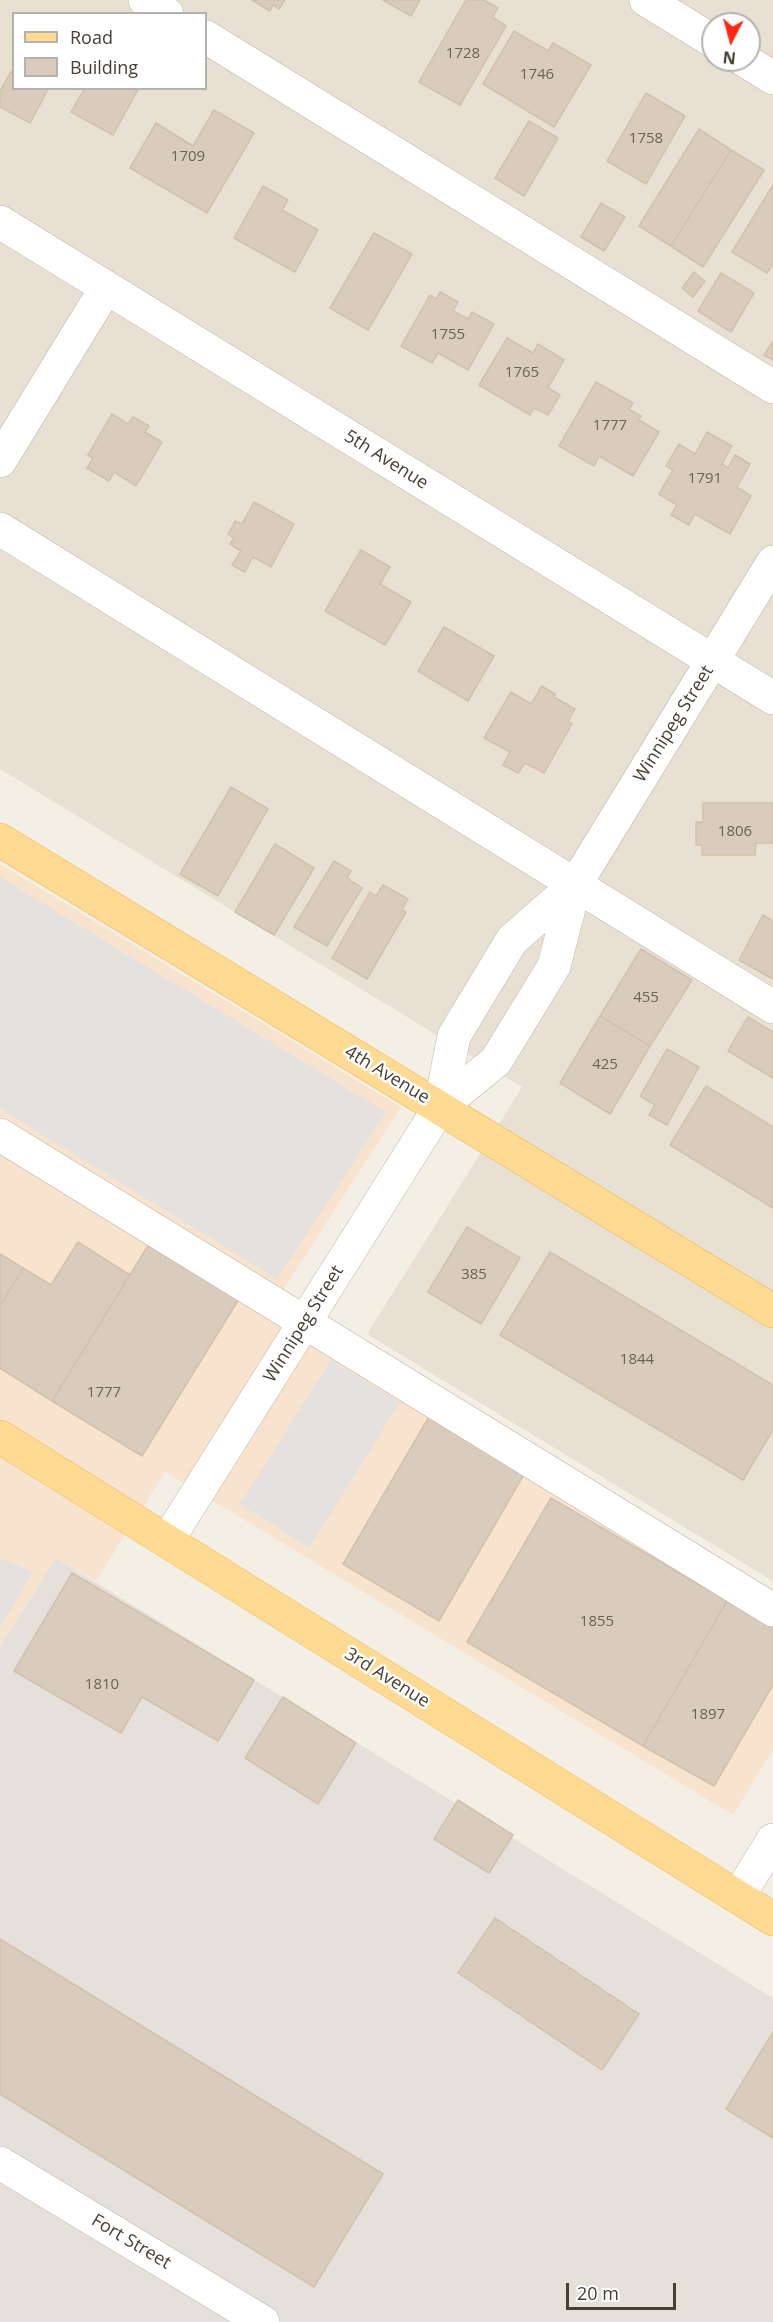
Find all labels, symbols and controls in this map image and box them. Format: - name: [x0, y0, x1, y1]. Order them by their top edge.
- legend: [12, 12, 207, 90]
- north arrow: [701, 12, 761, 72]
- text: Road: [70, 25, 113, 49]
- house number: 1728: [446, 45, 480, 63]
- text: N: [722, 46, 737, 70]
- text: Building: [70, 55, 138, 79]
- house number: 1746: [520, 66, 554, 84]
- house number: 1758: [629, 130, 663, 148]
- house number: 1709: [171, 148, 205, 166]
- house number: 1755: [431, 326, 465, 344]
- house number: 1765: [505, 364, 539, 382]
- house number: 1777: [593, 417, 627, 435]
- street label: 5th Avenue: [340, 426, 432, 494]
- house number: 1791: [688, 470, 722, 488]
- street label: Winnipeg Street: [629, 662, 719, 786]
- house number: 1806: [718, 823, 752, 841]
- house number: 455: [633, 989, 659, 1007]
- street label: 4th Avenue: [341, 1041, 433, 1109]
- house number: 425: [592, 1056, 618, 1074]
- street label: Winnipeg Street: [259, 1262, 349, 1386]
- house number: 385: [461, 1266, 487, 1284]
- house number: 1844: [620, 1351, 654, 1369]
- house number: 1777: [87, 1384, 121, 1402]
- house number: 1855: [580, 1613, 614, 1631]
- street label: 3rd Avenue: [341, 1643, 433, 1713]
- house number: 1810: [85, 1676, 119, 1694]
- house number: 1897: [691, 1706, 725, 1724]
- street label: Fort Street: [87, 2210, 175, 2274]
- scale bar: [569, 2271, 678, 2309]
- text: 20 m: [577, 2281, 619, 2305]

